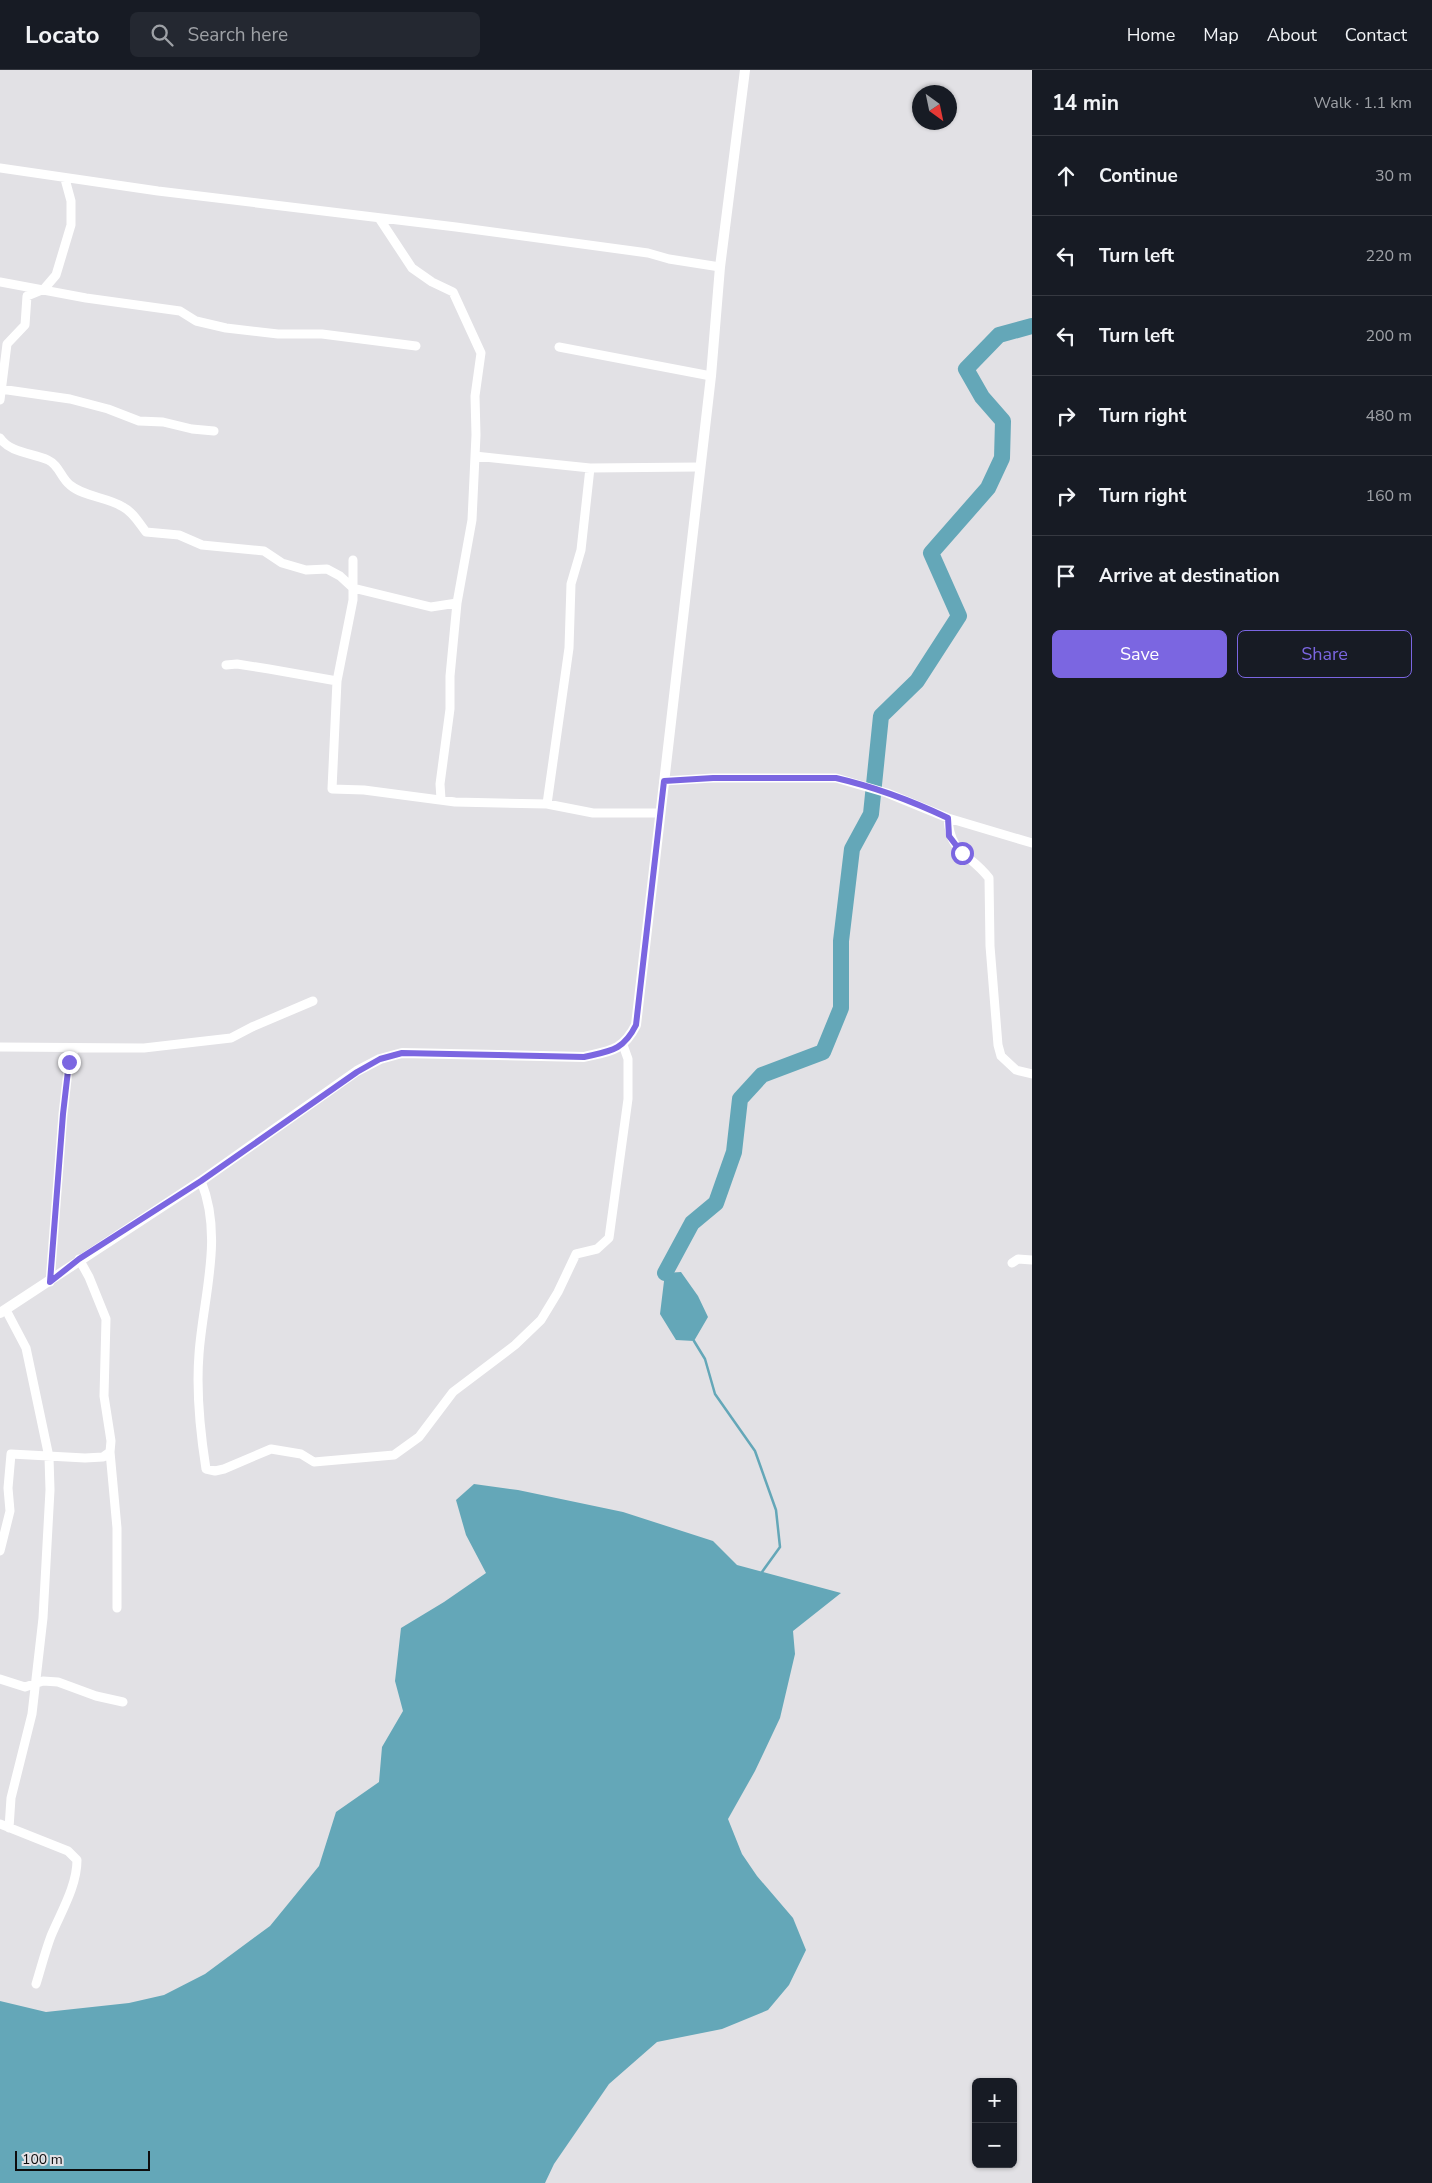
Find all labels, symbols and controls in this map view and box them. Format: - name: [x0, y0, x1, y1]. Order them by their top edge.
- search box: [130, 12, 480, 57]
- text: Locato: [25, 19, 100, 51]
- icon: search: [148, 21, 176, 49]
- text: Search here: [188, 22, 288, 48]
- text: Home: [1127, 23, 1175, 47]
- text: Map: [1203, 23, 1239, 47]
- text: About: [1267, 23, 1317, 47]
- text: Contact: [1345, 23, 1407, 47]
- north arrow: [912, 85, 957, 130]
- text: 14 min: [1052, 89, 1119, 117]
- text: Walk · 1.1 km: [1314, 92, 1412, 114]
- icon: ahead: [1052, 162, 1080, 190]
- text: Continue: [1099, 163, 1178, 189]
- text: 30 m: [1375, 165, 1412, 187]
- icon: left: [1052, 242, 1080, 270]
- text: Turn left: [1099, 243, 1174, 269]
- text: 220 m: [1365, 245, 1412, 267]
- icon: left: [1052, 322, 1080, 350]
- text: Turn left: [1099, 323, 1174, 349]
- text: 200 m: [1365, 325, 1412, 347]
- icon: right: [1052, 402, 1080, 430]
- text: Turn right: [1099, 403, 1186, 429]
- text: 480 m: [1365, 405, 1412, 427]
- icon: right: [1052, 482, 1080, 510]
- text: Turn right: [1099, 483, 1186, 509]
- text: 160 m: [1365, 485, 1412, 507]
- icon: arrive: [1052, 562, 1080, 590]
- text: Arrive at destination: [1099, 563, 1280, 589]
- button: Save: [1052, 630, 1227, 678]
- button: Share: [1237, 630, 1412, 678]
- route start: [951, 842, 974, 865]
- route end: [58, 1051, 81, 1074]
- map controls: [972, 2078, 1017, 2168]
- button: +: [972, 2078, 1017, 2123]
- button: −: [972, 2123, 1017, 2168]
- scale bar: [15, 2148, 150, 2171]
- text: 100 m: [22, 2150, 63, 2169]

